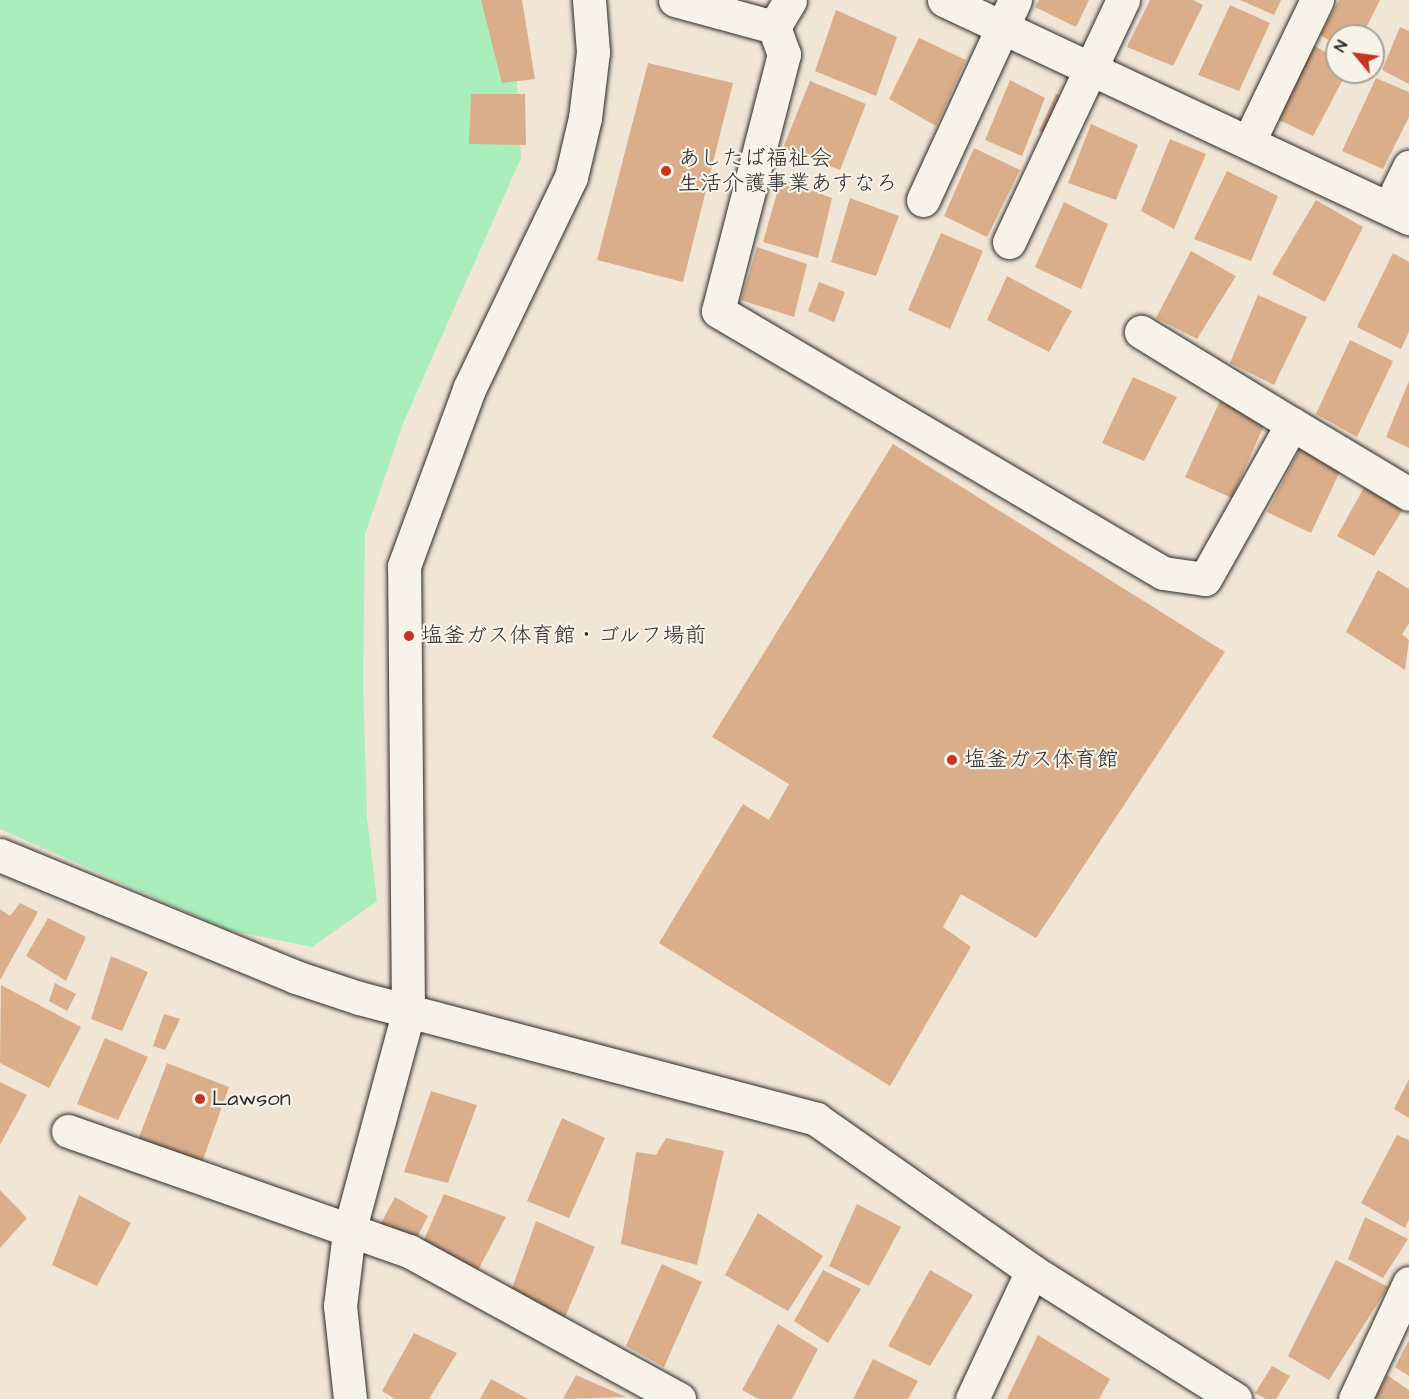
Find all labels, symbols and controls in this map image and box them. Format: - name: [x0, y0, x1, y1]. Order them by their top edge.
- north arrow: [1325, 24, 1385, 84]
- text: N: [1329, 37, 1353, 56]
- place label: あしたば福祉会 生活介護事業あすなろ: [678, 145, 898, 196]
- marker: あしたば福祉会 生活介護事業あすなろ: [659, 164, 673, 178]
- place label: 塩釜ガス体育館・ゴルフ場前: [421, 623, 707, 649]
- marker: 塩釜ガス体育館・ゴルフ場前: [402, 629, 416, 643]
- place label: 塩釜ガス体育館: [964, 747, 1118, 773]
- marker: 塩釜ガス体育館: [945, 753, 959, 767]
- place label: Lawson: [212, 1086, 291, 1112]
- marker: Lawson: [193, 1092, 207, 1106]

